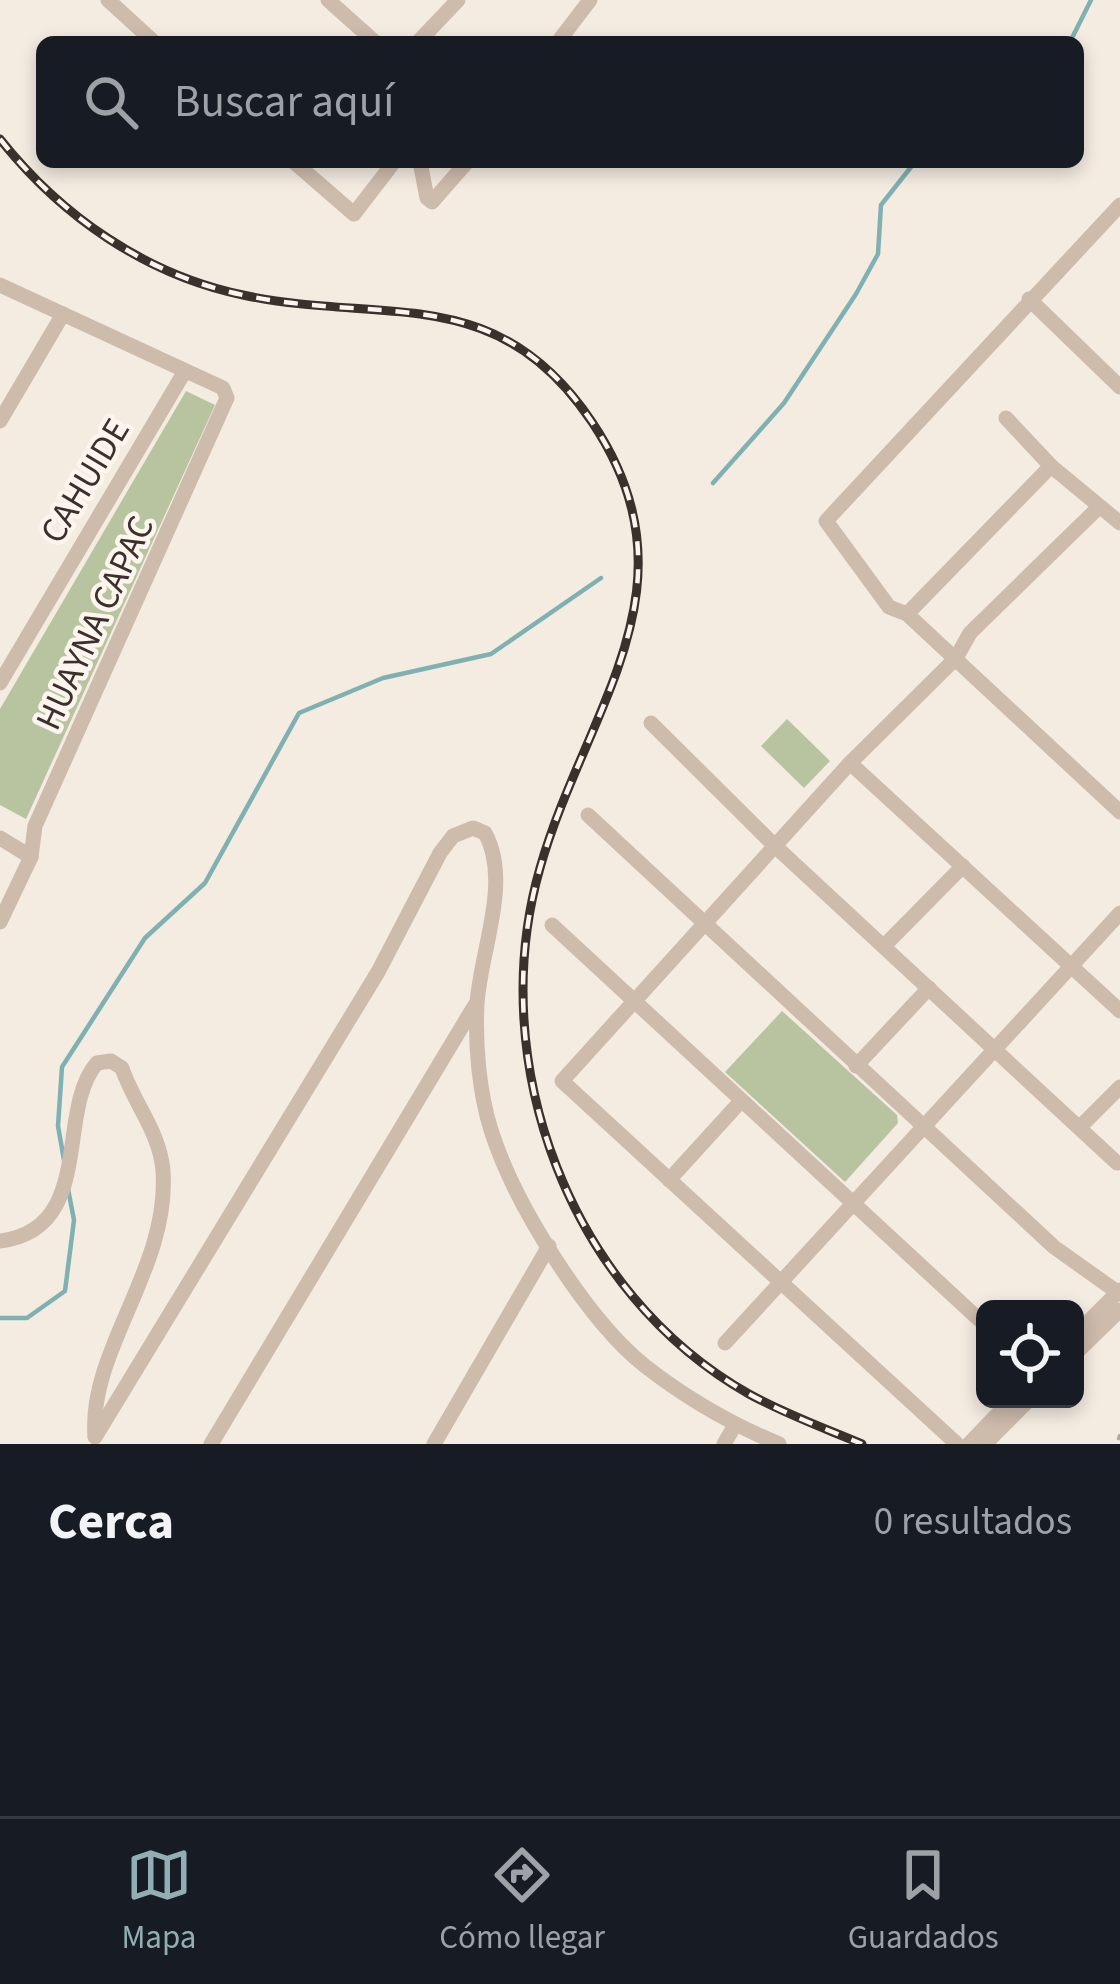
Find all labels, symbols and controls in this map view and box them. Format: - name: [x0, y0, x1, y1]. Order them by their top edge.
- search box: [36, 36, 1084, 168]
- icon: search: [78, 69, 144, 135]
- text: Buscar aquí: [174, 70, 394, 134]
- street label: CAHUIDE: [28, 409, 142, 553]
- street label: HUAYNA CAPAC: [23, 508, 167, 738]
- map controls: [976, 1300, 1084, 1408]
- button: locate: [976, 1300, 1084, 1408]
- text: Cerca: [48, 1486, 174, 1558]
- text: 0 resultados: [874, 1494, 1072, 1550]
- tab: Mapa: [121, 1842, 197, 1961]
- tab: Cómo llegar: [439, 1842, 605, 1961]
- tab: Guardados: [848, 1842, 999, 1961]

